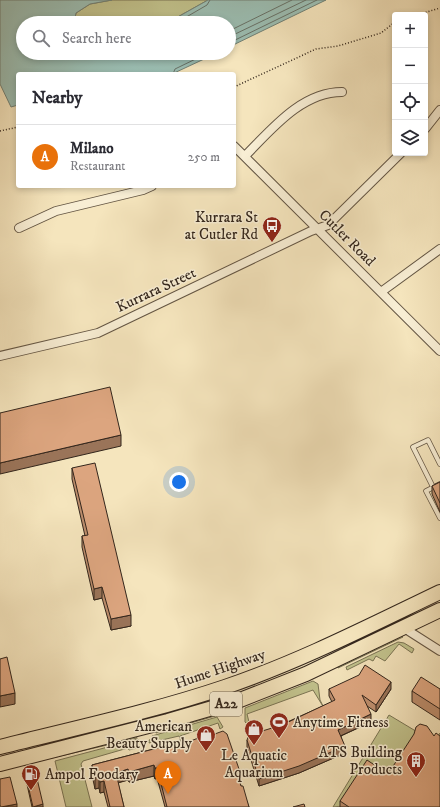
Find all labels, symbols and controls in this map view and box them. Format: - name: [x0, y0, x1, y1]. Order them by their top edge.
- map controls: [392, 12, 428, 156]
- button: +: [392, 12, 428, 48]
- search box: [16, 16, 236, 60]
- icon: search: [30, 27, 52, 49]
- text: Search here: [62, 29, 131, 48]
- button: −: [392, 48, 428, 84]
- button: locate: [392, 84, 428, 120]
- text: Nearby: [32, 87, 82, 109]
- button: layers: [392, 120, 428, 156]
- text: Milano: [70, 139, 114, 158]
- text: A: [41, 149, 49, 165]
- text: 250 m: [188, 149, 220, 165]
- text: Restaurant: [70, 158, 126, 174]
- street label: Cutler Road: [315, 206, 380, 271]
- place label: Kurrara St at Cutler Rd: [185, 208, 259, 244]
- bus stop icon: Kurrara St at Cutler Rd: [261, 215, 283, 243]
- street label: Kurrara Street: [113, 263, 199, 317]
- your location: [169, 472, 189, 492]
- street label: Hume Highway: [172, 644, 269, 693]
- road number: A22: [210, 692, 242, 716]
- sports icon: Anytime Fitness: [268, 711, 290, 739]
- place label: Anytime Fitness: [293, 713, 389, 732]
- place label: American Beauty Supply: [106, 717, 193, 753]
- shop icon: Le Aquatic Aquarium: [243, 718, 265, 746]
- shop icon: American Beauty Supply: [195, 724, 217, 752]
- place label: ATS Building Products: [319, 743, 403, 779]
- place label: Le Aquatic Aquarium: [221, 746, 288, 782]
- building icon: ATS Building Products: [405, 750, 427, 778]
- pin: A: [155, 761, 181, 794]
- fuel station icon: Ampol Foodary: [20, 763, 42, 791]
- place label: Ampol Foodary: [45, 765, 139, 784]

